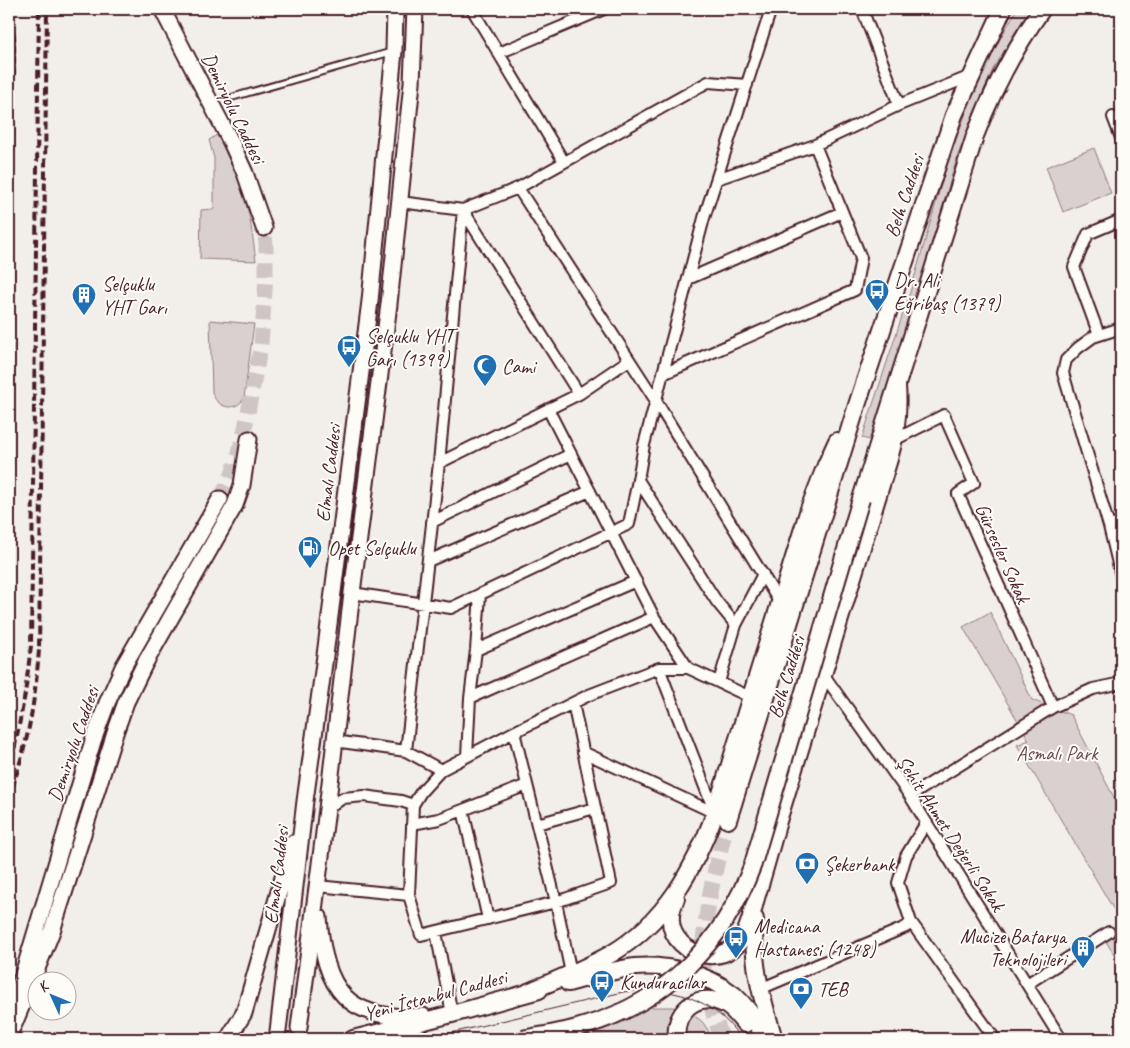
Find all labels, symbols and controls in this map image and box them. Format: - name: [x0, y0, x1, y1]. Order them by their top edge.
- street label: Demiryolu Caddesi: [196, 49, 272, 170]
- street label: Belh Caddesi: [879, 150, 931, 240]
- place label: Dr. Ali Eğribaş (1379): [894, 268, 1002, 316]
- place label: Selçuklu YHT Garı: [102, 272, 168, 320]
- bus stop icon: Dr. Ali Eğribaş (1379): [864, 278, 890, 312]
- building icon: Selçuklu YHT Garı: [71, 282, 97, 316]
- place label: Selçuklu YHT Garı (1399): [366, 324, 458, 372]
- bus stop icon: Selçuklu YHT Garı (1399): [336, 334, 362, 368]
- mosque icon: Cami: [472, 353, 498, 387]
- place label: Cami: [502, 354, 537, 379]
- street label: Elmalı Caddesi: [310, 421, 347, 523]
- street label: Gürsesler Sokak: [969, 499, 1036, 608]
- fuel station icon: Opet Selçuklu: [297, 535, 323, 569]
- place label: Opet Selçuklu: [328, 536, 418, 561]
- street label: Belh Caddesi: [762, 631, 811, 721]
- street label: Demiryolu Caddesi: [42, 681, 106, 805]
- park label: Asmalı Park: [1016, 741, 1099, 766]
- street label: Şehit Ahmet Değerli Sokak: [891, 751, 1011, 917]
- street label: Elmalı Caddesi: [258, 823, 295, 925]
- bank icon: Şekerbank: [794, 851, 820, 885]
- place label: Şekerbank: [824, 852, 896, 877]
- place label: Medicana Hastanesi (1248): [754, 914, 877, 962]
- place label: Mucize Batarya Teknolojileri: [960, 924, 1068, 972]
- bus stop icon: Medicana Hastanesi (1248): [723, 925, 749, 959]
- building icon: Mucize Batarya Teknolojileri: [1070, 935, 1096, 969]
- street label: Yeni İstanbul Caddesi: [361, 964, 511, 1027]
- bus stop icon: Kunduracılar: [589, 969, 615, 1003]
- north arrow: [28, 970, 78, 1020]
- place label: Kunduracılar: [620, 970, 708, 995]
- bank icon: TEB: [788, 976, 814, 1010]
- text: K: [34, 977, 54, 996]
- place label: TEB: [818, 977, 850, 1002]

